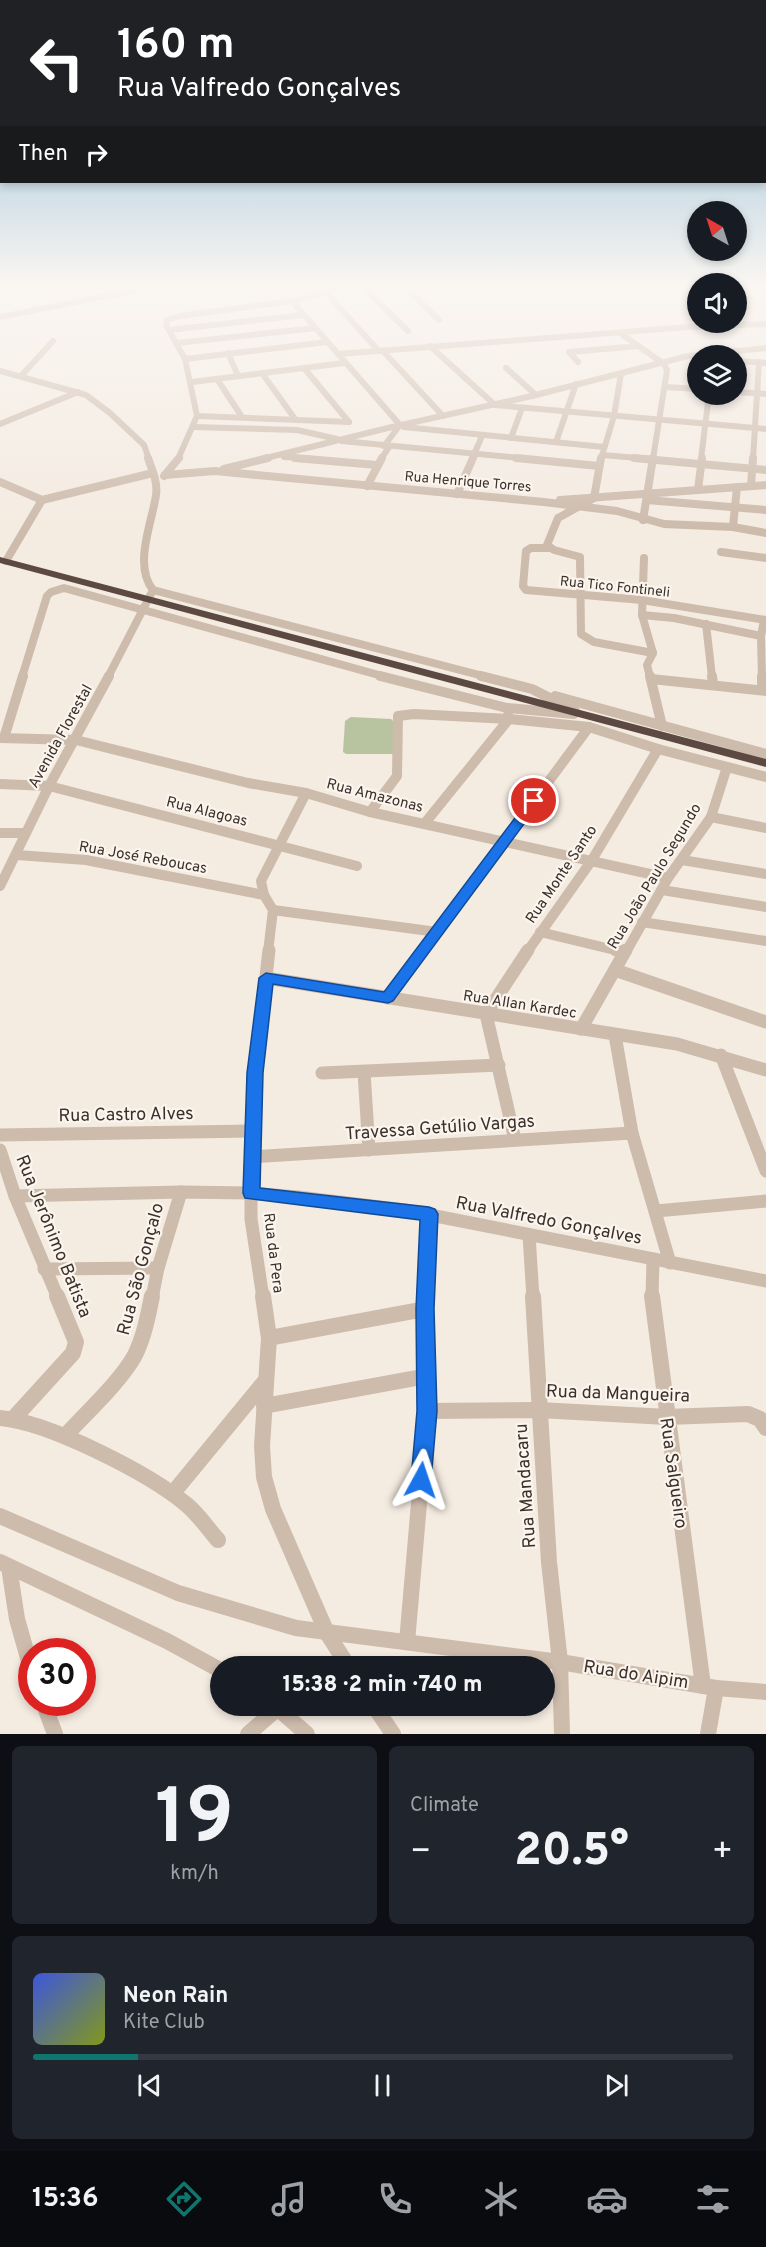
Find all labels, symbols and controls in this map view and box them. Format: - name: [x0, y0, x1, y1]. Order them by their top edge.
- text: 160 m: [117, 20, 235, 73]
- icon: left: [18, 24, 96, 102]
- text: Rua Valfredo Gonçalves: [117, 72, 401, 106]
- icon: right: [80, 138, 113, 171]
- text: Then: [18, 141, 68, 168]
- north arrow: [687, 201, 747, 261]
- map controls: [687, 201, 747, 405]
- button: sound: [687, 273, 747, 333]
- button: layers: [687, 345, 747, 405]
- street label: Rua Henrique Torres: [404, 468, 532, 497]
- street label: Rua Tico Fontineli: [559, 573, 671, 602]
- street label: Avenida Florestal: [25, 682, 98, 792]
- street label: Rua Amazonas: [324, 775, 425, 818]
- pin: [508, 775, 559, 826]
- icon: arrive: [517, 784, 550, 817]
- street label: Rua Alagoas: [164, 793, 249, 832]
- street label: Rua João Paulo Segundo: [604, 800, 706, 953]
- street label: Rua Monte Santo: [522, 822, 602, 928]
- street label: Rua José Reboucas: [77, 838, 208, 879]
- street label: Rua Allan Kardec: [462, 987, 578, 1024]
- street label: Rua Castro Alves: [58, 1103, 194, 1128]
- street label: Travessa Getúlio Vargas: [344, 1110, 536, 1147]
- street label: Rua Jerônimo Batista: [9, 1152, 96, 1321]
- street label: Rua Valfredo Gonçalves: [454, 1192, 644, 1251]
- street label: Rua São Gonçalo: [113, 1201, 170, 1338]
- street label: Rua da Pera: [258, 1212, 287, 1294]
- street label: Rua da Mangueira: [546, 1380, 690, 1409]
- street label: Rua Salgueiro: [653, 1416, 692, 1530]
- street label: Rua Mandacaru: [511, 1423, 542, 1549]
- position arrow: [389, 1448, 453, 1512]
- speed limit sign: 30: [18, 1638, 96, 1716]
- street label: Rua do Aipim: [582, 1656, 690, 1695]
- text: 15:38 · 2 min · 740 m: [282, 1672, 483, 1699]
- text: 19: [155, 1772, 234, 1871]
- text: Climate: [410, 1793, 479, 1819]
- text: 20.5°: [514, 1824, 629, 1881]
- text: −: [410, 1832, 431, 1874]
- text: +: [712, 1832, 733, 1874]
- text: km/h: [170, 1861, 219, 1887]
- text: Neon Rain: [123, 1983, 228, 2010]
- text: Kite Club: [123, 2010, 205, 2036]
- icon: previous: [133, 2069, 166, 2102]
- icon: pause: [366, 2069, 399, 2102]
- icon: next: [600, 2069, 633, 2102]
- icon: directions: [163, 2178, 205, 2220]
- icon: music: [268, 2178, 310, 2220]
- icon: phone: [374, 2178, 416, 2220]
- icon: climate: [480, 2178, 522, 2220]
- icon: car: [586, 2178, 628, 2220]
- icon: filters: [692, 2178, 734, 2220]
- text: 15:36: [32, 2182, 99, 2216]

